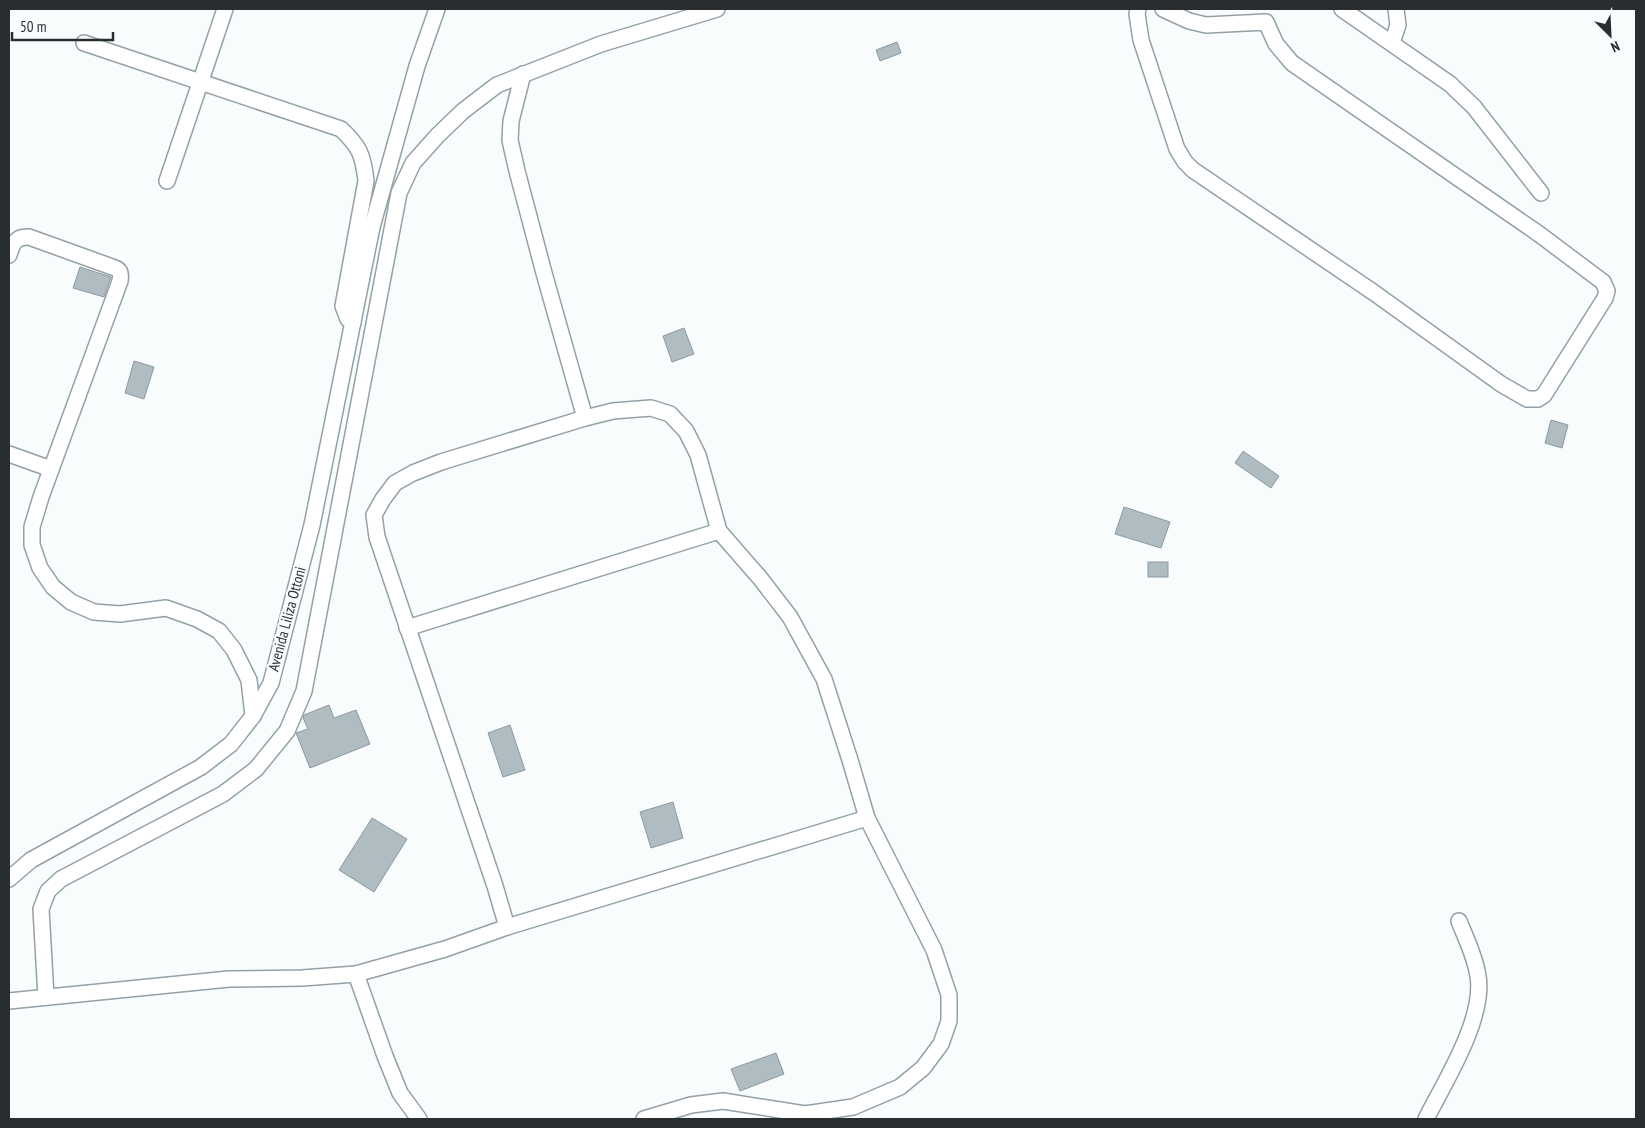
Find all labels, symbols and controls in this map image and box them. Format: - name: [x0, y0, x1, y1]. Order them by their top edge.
- scale bar: [12, 10, 114, 42]
- north arrow: [1585, 10, 1635, 60]
- text: 50 m: [20, 17, 46, 36]
- text: N: [1608, 37, 1622, 57]
- street label: Avenida Liliza Ottoni: [263, 564, 310, 673]

